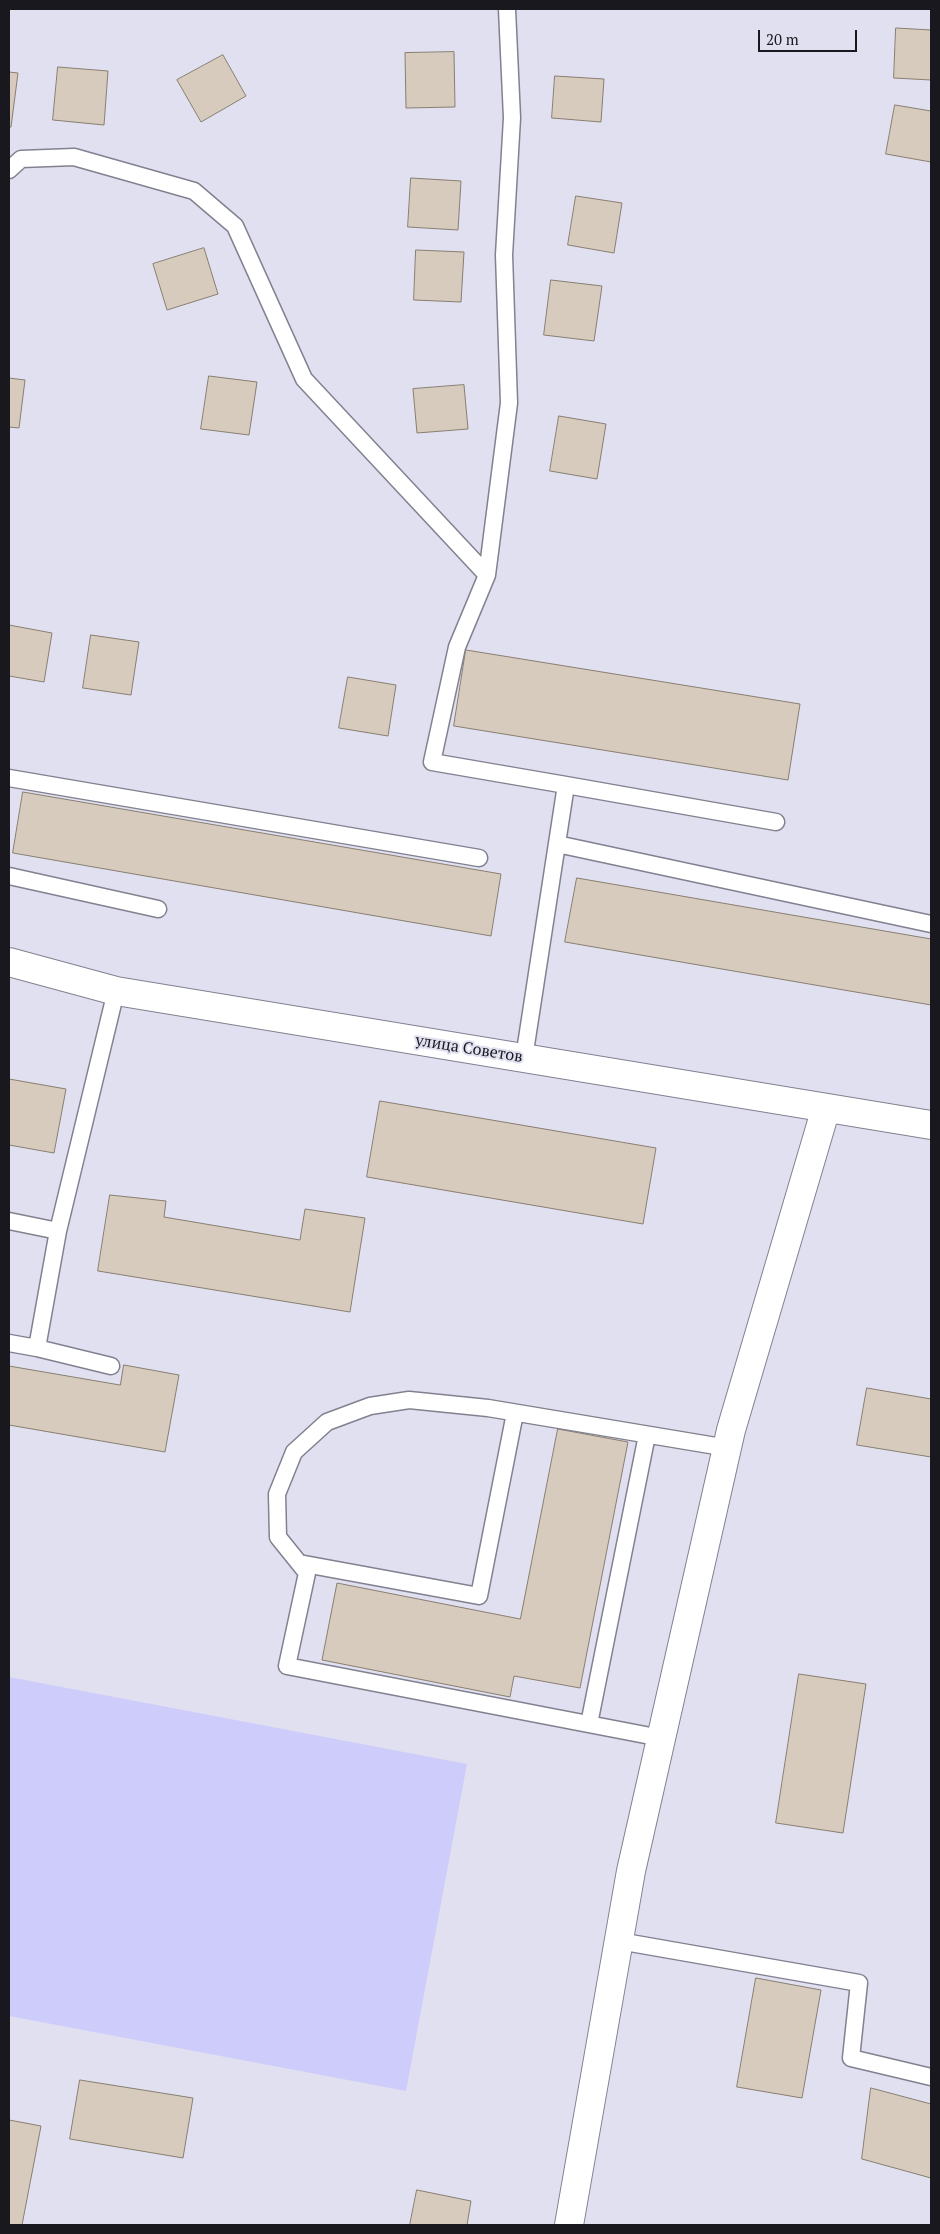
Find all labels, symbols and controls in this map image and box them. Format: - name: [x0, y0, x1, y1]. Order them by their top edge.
- scale bar: [760, 20, 859, 52]
- text: 20 m: [766, 29, 799, 49]
- street label: улица Советов: [414, 1031, 524, 1067]

